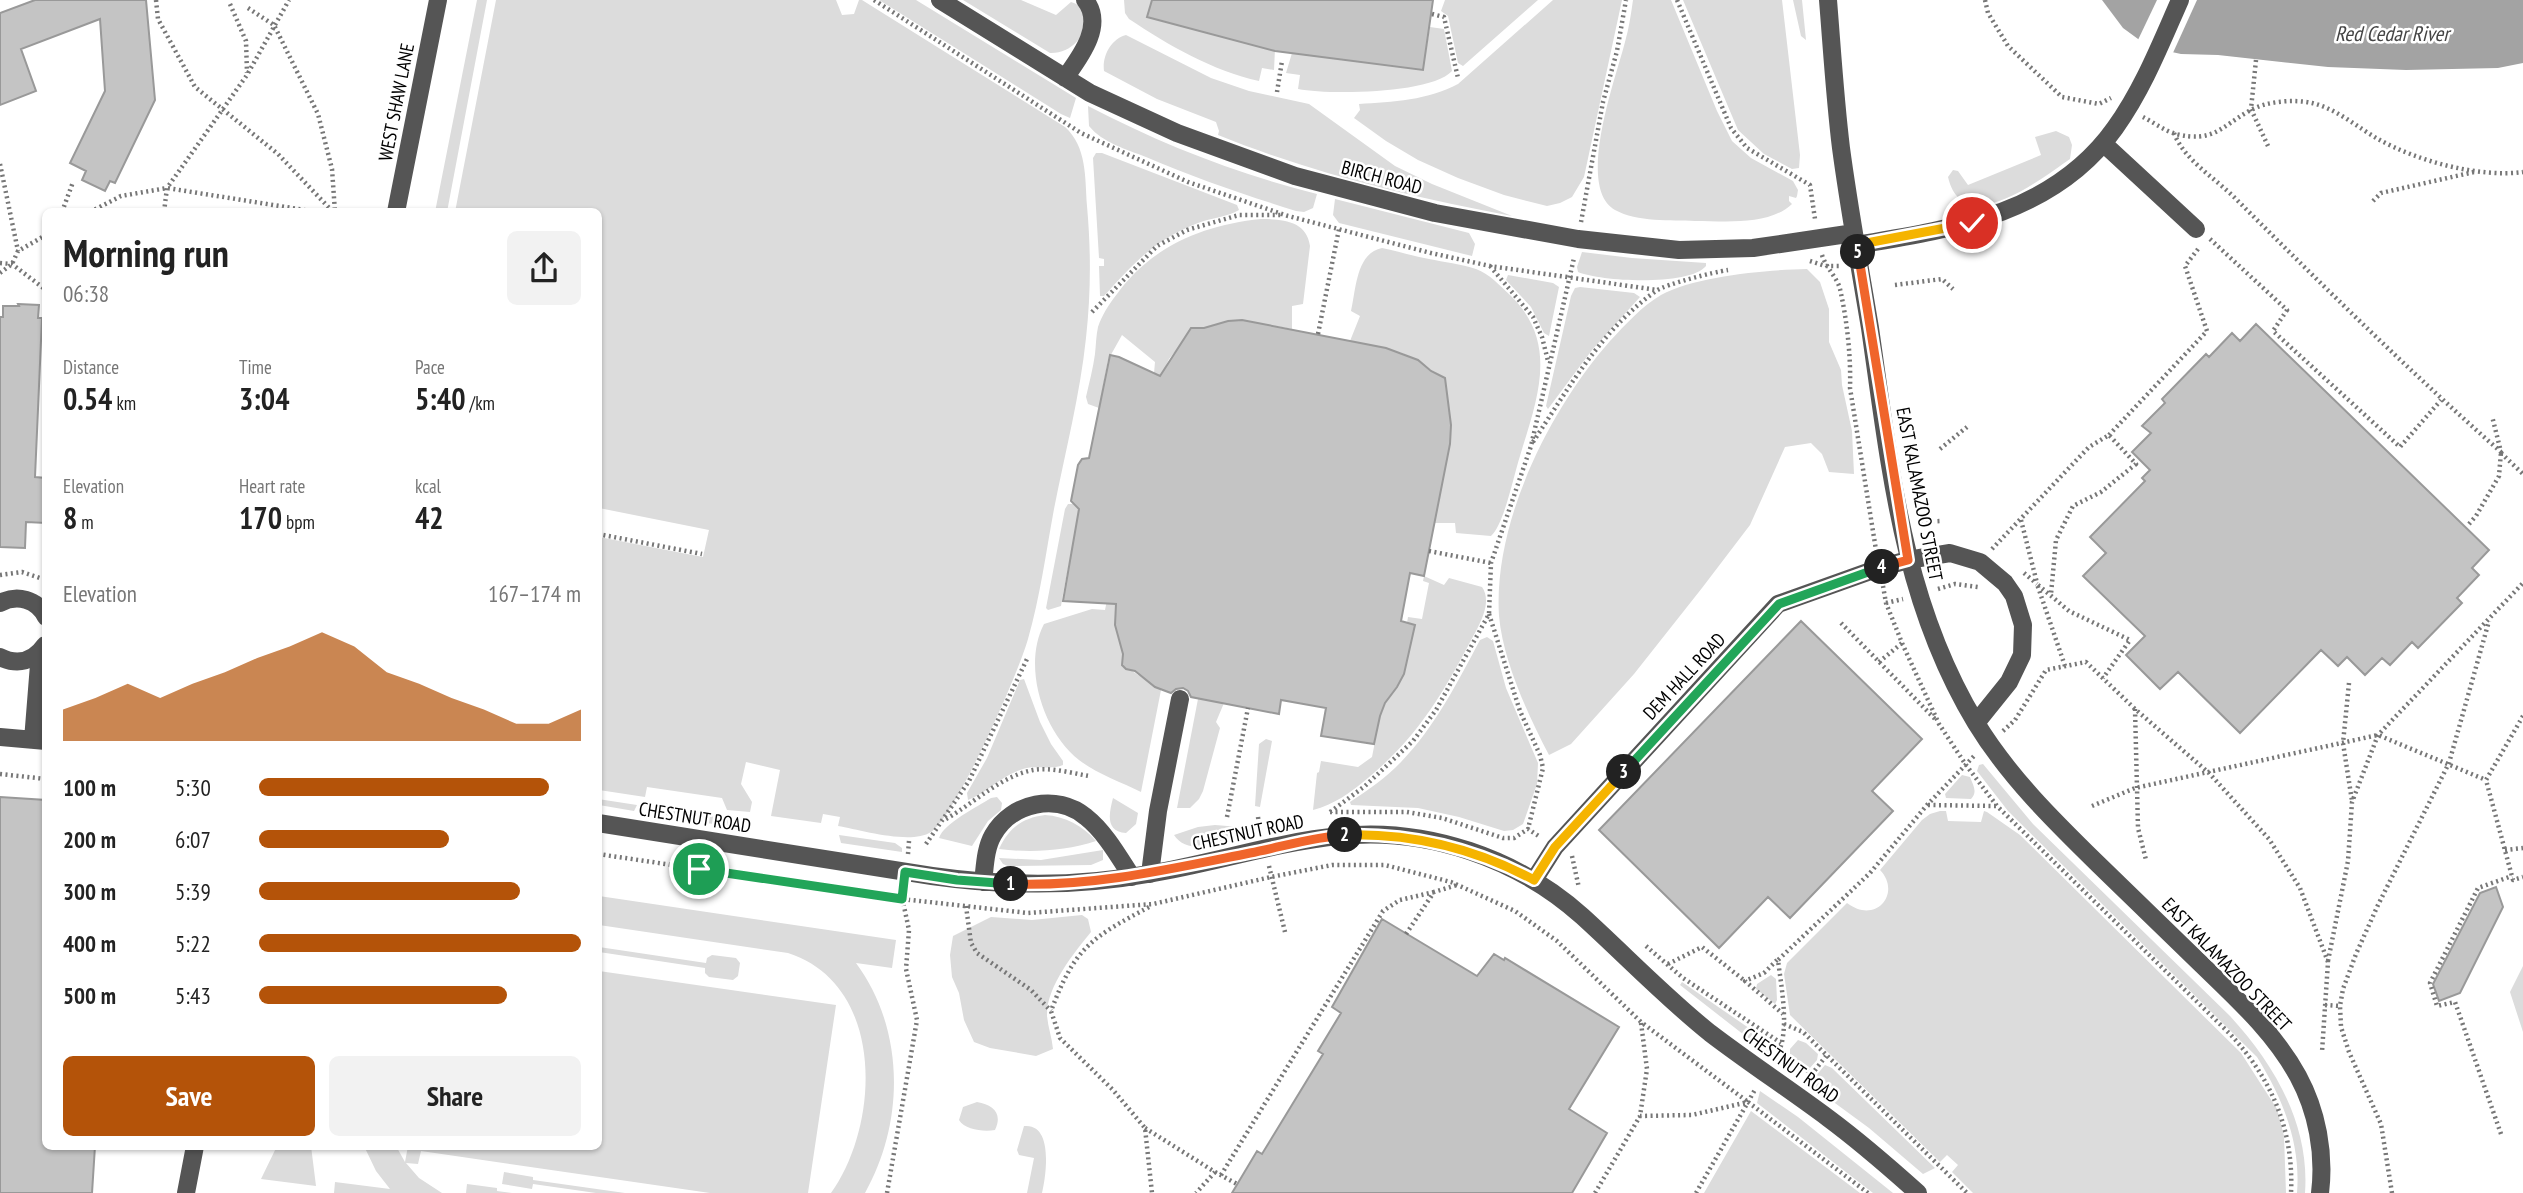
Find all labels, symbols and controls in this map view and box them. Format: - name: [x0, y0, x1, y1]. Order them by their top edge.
- water label: Red Cedar River: [2335, 20, 2452, 47]
- street label: WEST SHAW LANE: [373, 41, 419, 163]
- street label: BIRCH ROAD: [1339, 155, 1425, 199]
- pin: [1942, 193, 2002, 253]
- icon: check: [1953, 204, 1991, 242]
- text: Morning run: [63, 228, 229, 277]
- button: share: [507, 231, 581, 305]
- pin: 5: [1840, 234, 1876, 270]
- text: 5: [1853, 239, 1862, 263]
- text: 06:38: [63, 279, 109, 308]
- text: Distance: [63, 355, 119, 379]
- text: Time: [239, 355, 272, 379]
- text: Pace: [415, 355, 445, 379]
- text: 0.54: [63, 379, 112, 418]
- text: 3:04: [239, 379, 290, 418]
- text: 5:40: [415, 379, 466, 418]
- text: km: [112, 391, 136, 415]
- text: /km: [466, 391, 495, 415]
- street label: EAST KALAMAZOO STREET: [1891, 405, 1949, 583]
- text: Elevation: [63, 474, 124, 498]
- text: Heart rate: [239, 474, 305, 498]
- text: kcal: [415, 474, 441, 498]
- text: 8: [63, 498, 77, 537]
- text: 170: [239, 498, 282, 537]
- text: 42: [415, 498, 444, 537]
- text: m: [77, 510, 94, 534]
- text: bpm: [282, 510, 315, 534]
- pin: 4: [1864, 550, 1899, 584]
- text: 4: [1877, 554, 1886, 578]
- text: Elevation: [63, 579, 137, 608]
- text: 167–174 m: [488, 579, 581, 608]
- street label: DEM HALL ROAD: [1638, 628, 1730, 724]
- pin: 3: [1606, 754, 1642, 790]
- text: 3: [1619, 759, 1628, 783]
- text: 100 m: [63, 773, 116, 802]
- text: 5:30: [175, 773, 211, 802]
- street label: CHESTNUT ROAD: [637, 796, 753, 838]
- street label: CHESTNUT ROAD: [1190, 808, 1306, 856]
- pin: 2: [1328, 818, 1362, 852]
- text: 2: [1340, 822, 1349, 846]
- text: 200 m: [63, 825, 116, 854]
- text: 6:07: [175, 825, 211, 854]
- pin: [669, 839, 729, 899]
- icon: arrive: [680, 850, 718, 888]
- pin: 1: [993, 866, 1028, 902]
- text: 1: [1006, 871, 1015, 895]
- text: 300 m: [63, 877, 116, 906]
- text: 5:39: [175, 877, 211, 906]
- street label: EAST KALAMAZOO STREET: [2157, 892, 2297, 1036]
- text: 400 m: [63, 929, 116, 958]
- text: 5:22: [175, 929, 211, 958]
- text: 500 m: [63, 981, 116, 1010]
- text: 5:43: [175, 981, 211, 1010]
- street label: CHESTNUT ROAD: [1738, 1022, 1844, 1108]
- button: Save: [63, 1056, 315, 1136]
- button: Share: [329, 1056, 581, 1136]

